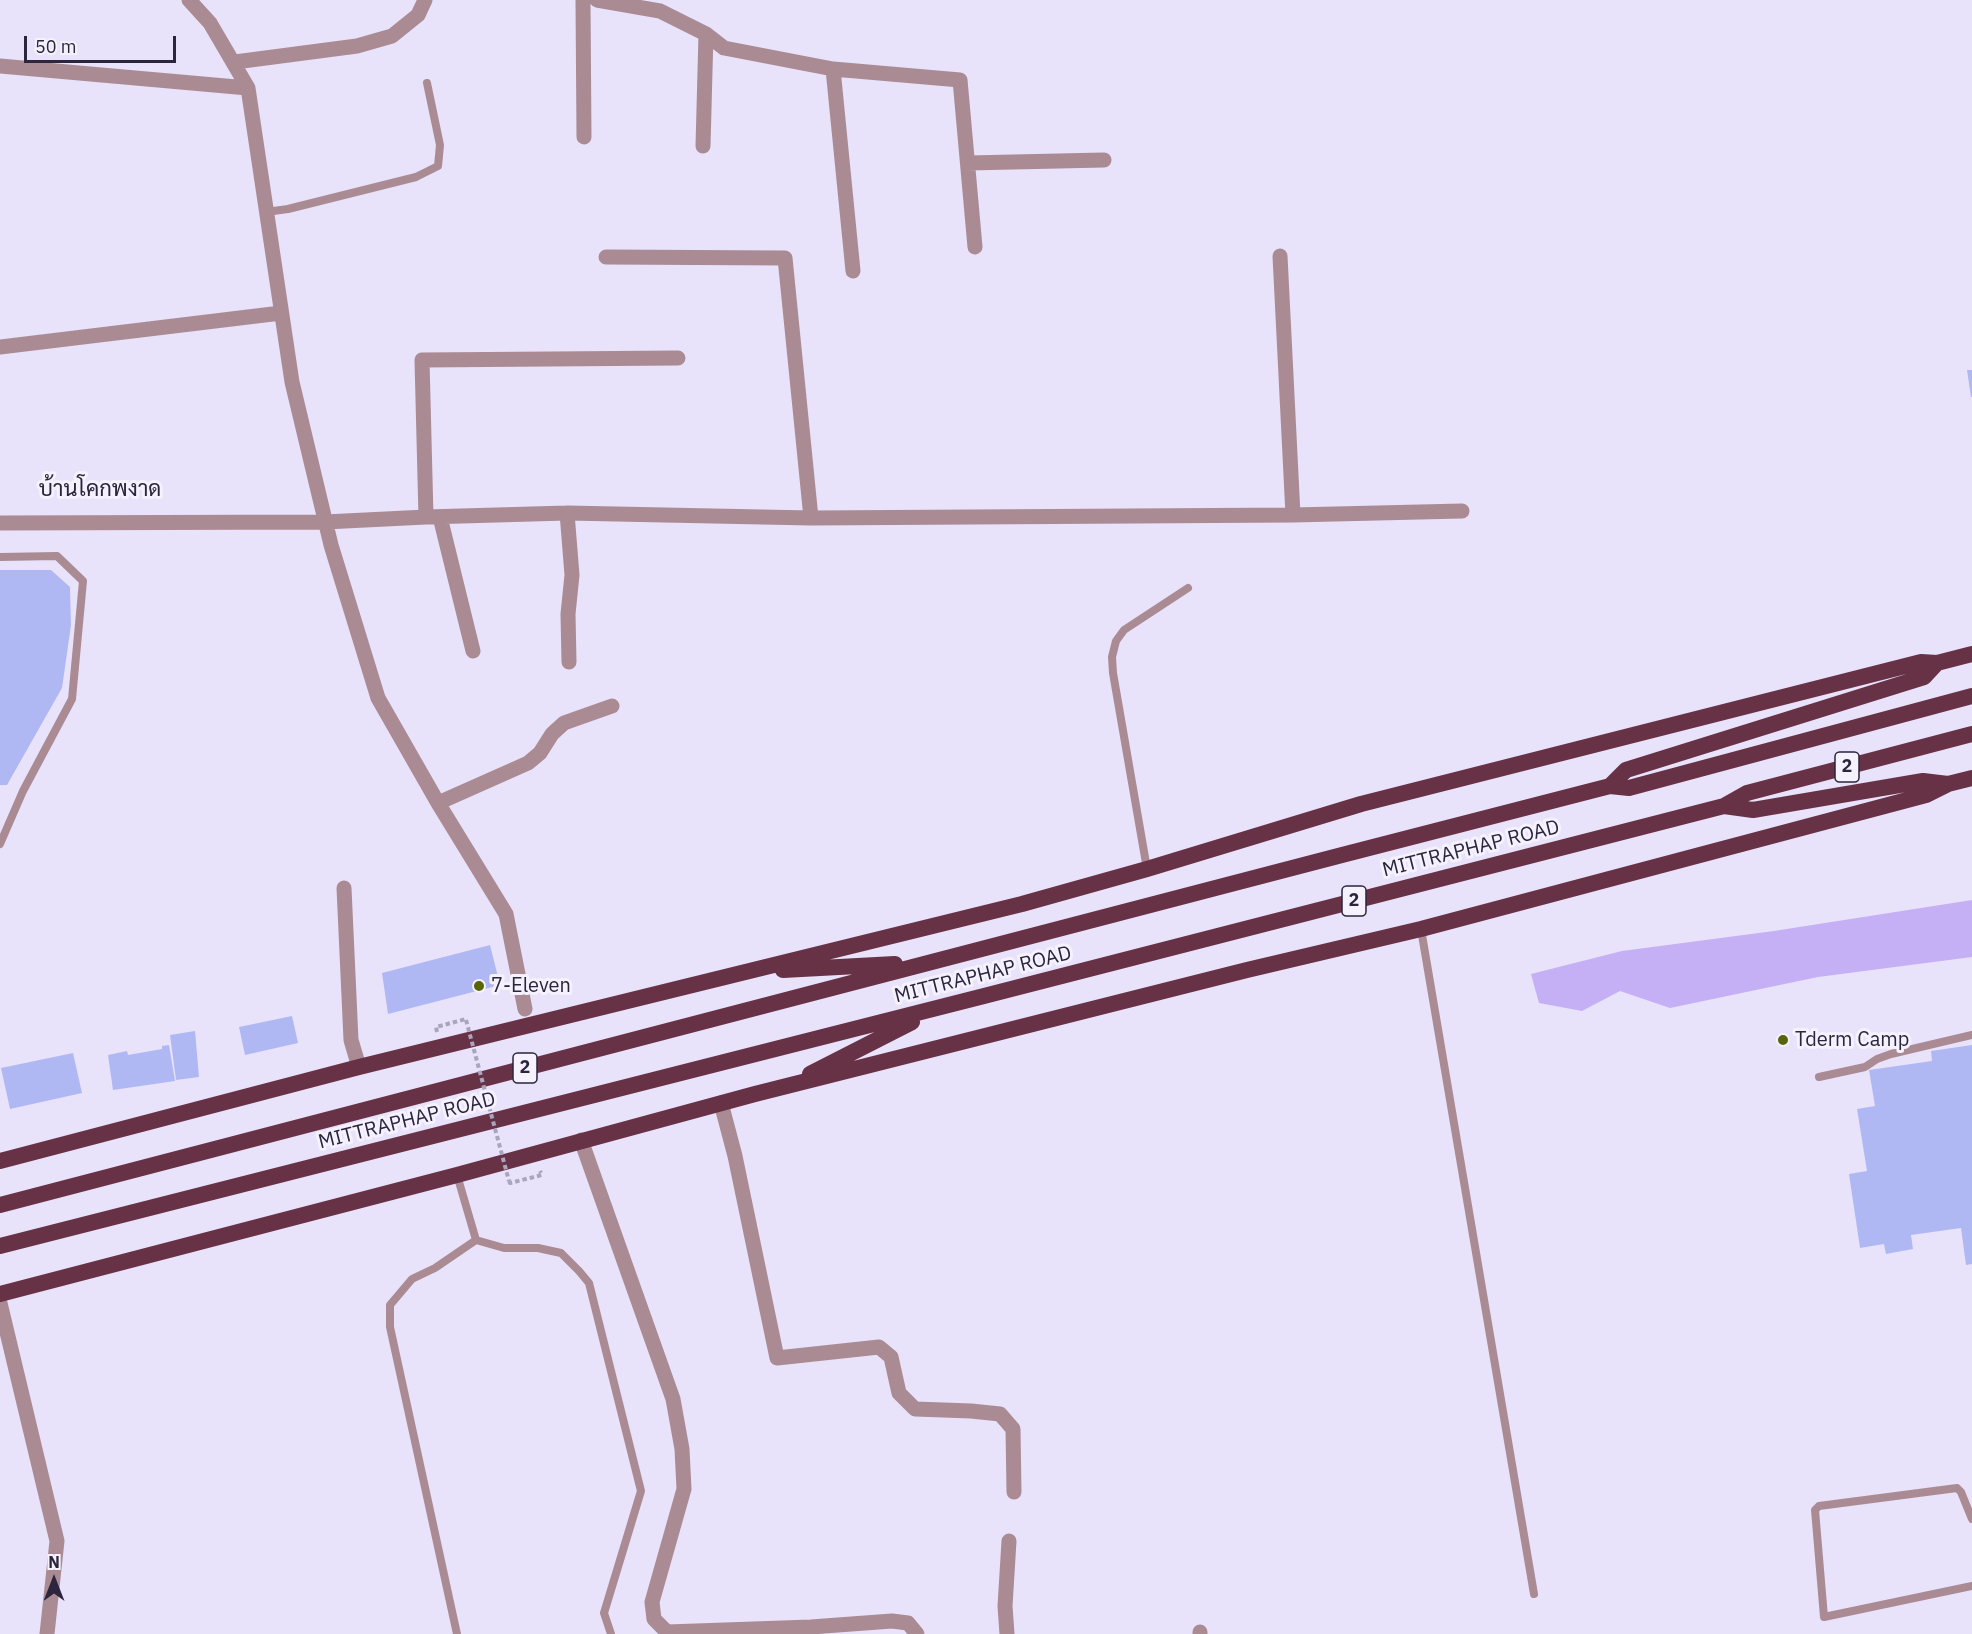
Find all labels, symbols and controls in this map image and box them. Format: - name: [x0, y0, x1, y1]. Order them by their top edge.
- scale bar: [27, 24, 178, 62]
- text: 50 m: [35, 35, 77, 58]
- district label: บ้านโคกพงาด: [39, 477, 161, 503]
- road number: 2: [1835, 752, 1859, 782]
- street label: MITTRAPHAP ROAD: [1380, 815, 1562, 883]
- road number: 2: [1342, 886, 1366, 916]
- street label: MITTRAPHAP ROAD: [892, 941, 1074, 1009]
- place label: 7-Eleven: [491, 974, 571, 998]
- marker: 7-Eleven: [472, 979, 486, 993]
- place label: Tderm Camp: [1795, 1028, 1909, 1052]
- marker: Tderm Camp: [1776, 1033, 1790, 1047]
- road number: 2: [513, 1053, 537, 1083]
- street label: MITTRAPHAP ROAD: [316, 1087, 498, 1155]
- north arrow: [24, 1550, 84, 1610]
- text: N: [48, 1552, 60, 1572]

